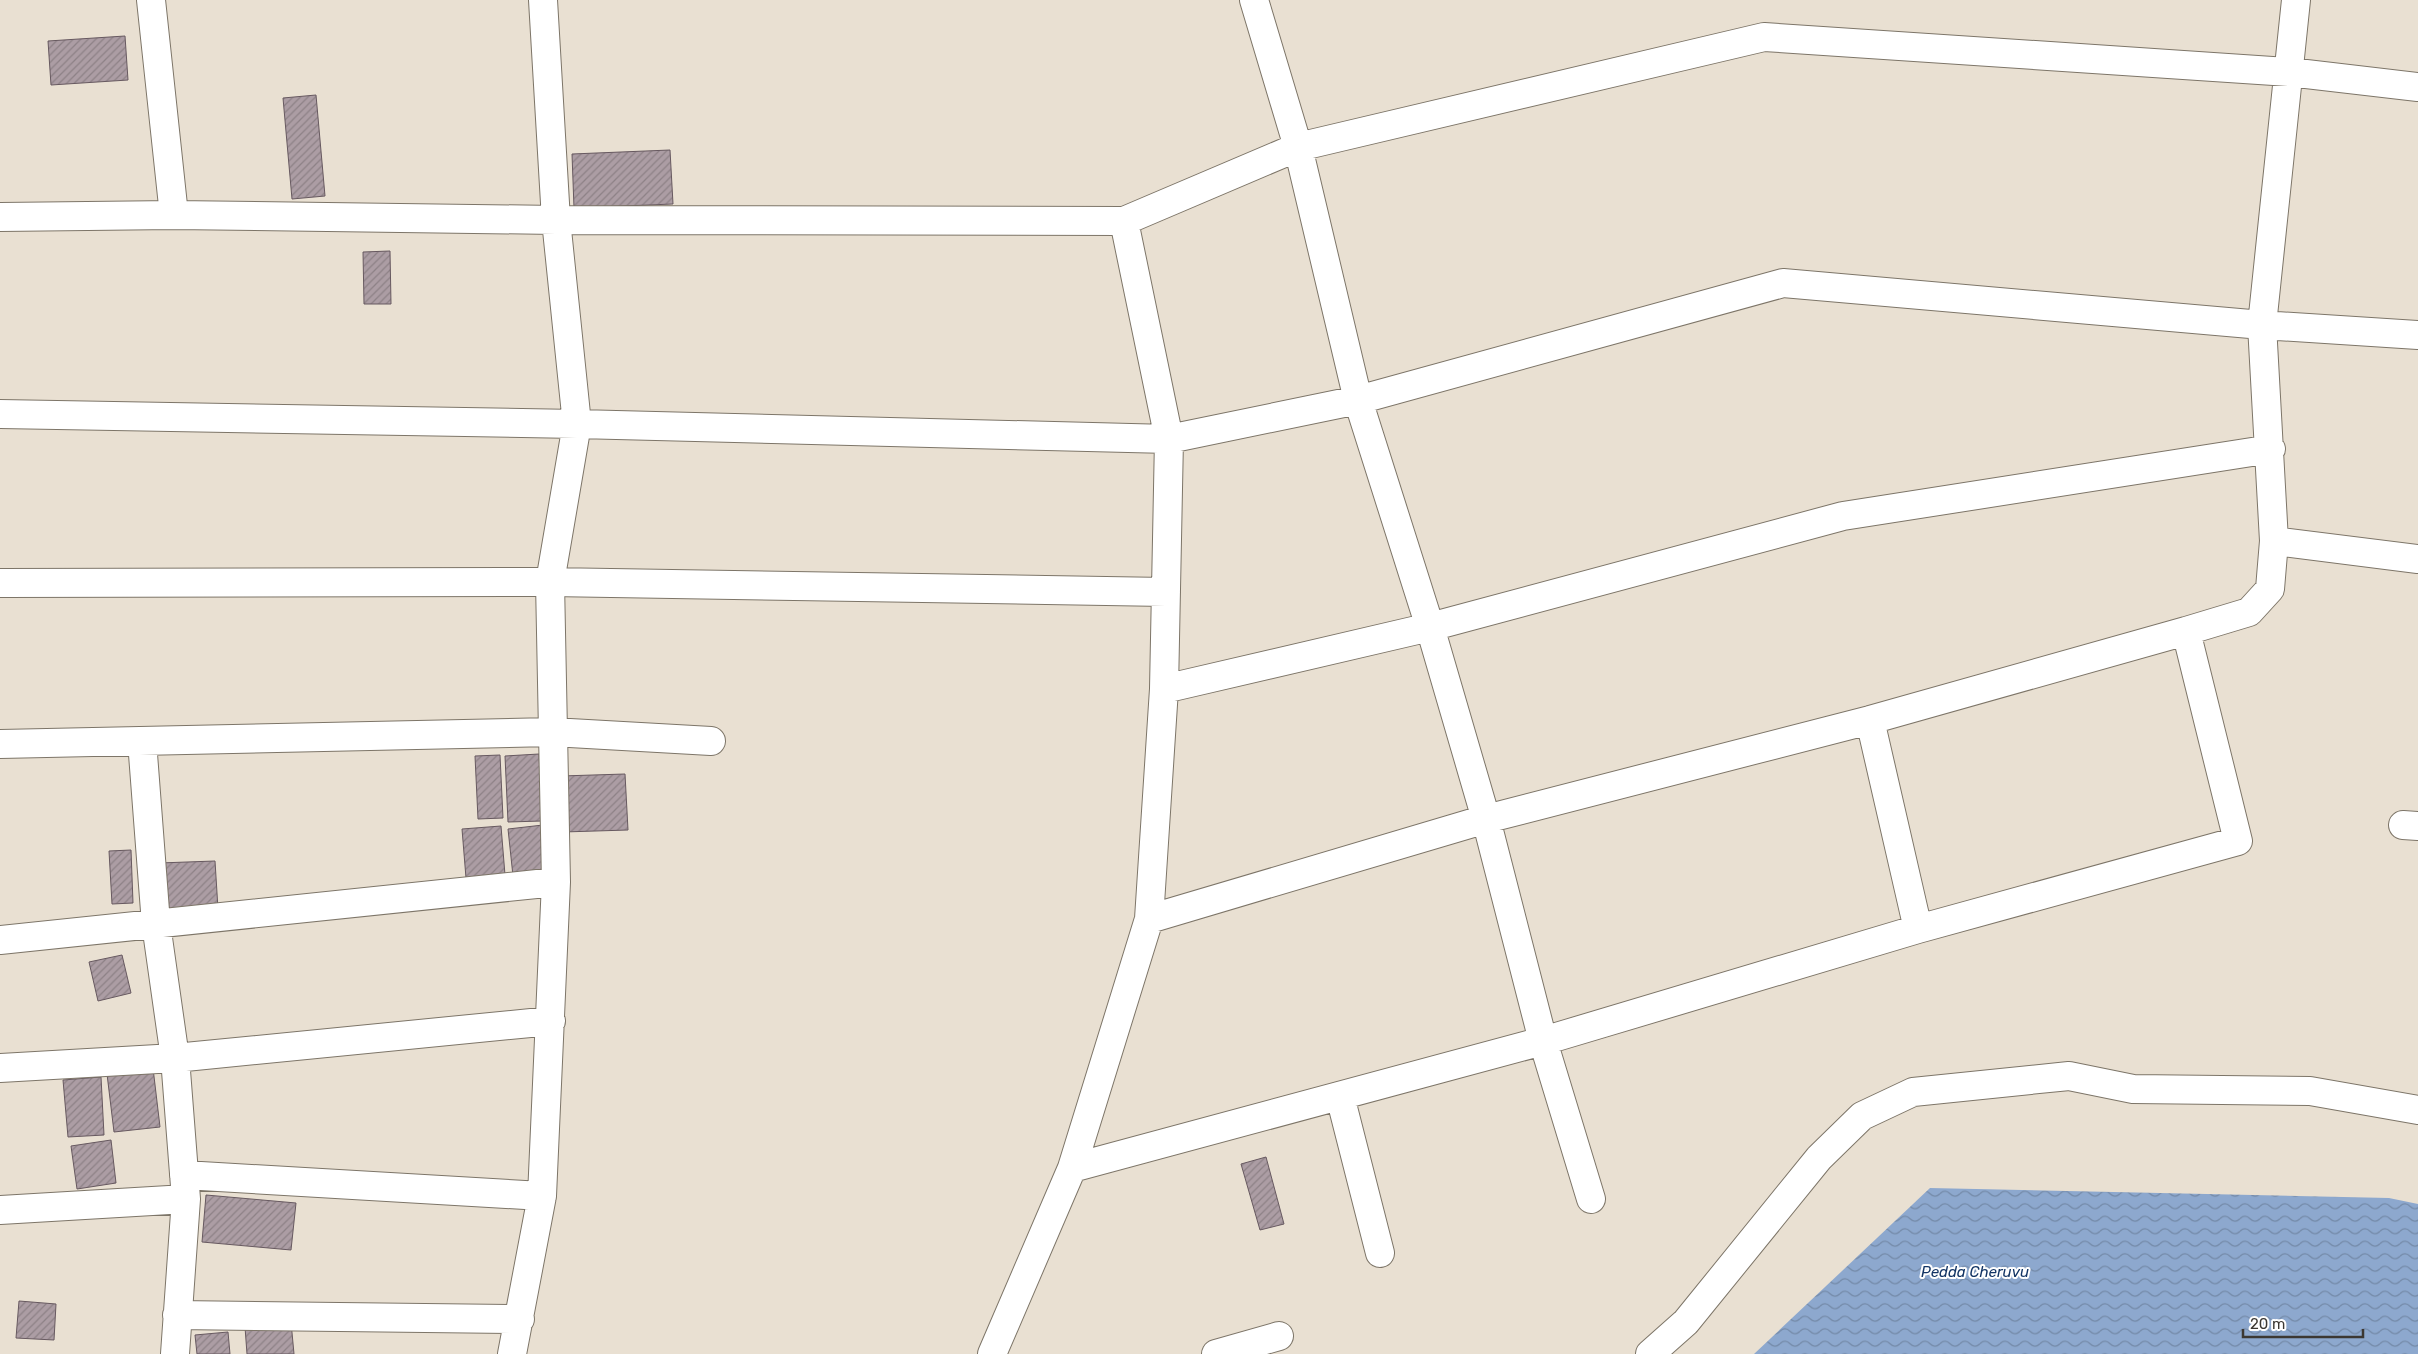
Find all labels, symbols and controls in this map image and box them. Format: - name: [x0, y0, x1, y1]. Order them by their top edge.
- water label: Pedda Cheruvu: [1921, 1263, 2029, 1281]
- scale bar: [2243, 1306, 2363, 1338]
- text: 20 m: [2250, 1315, 2285, 1333]

